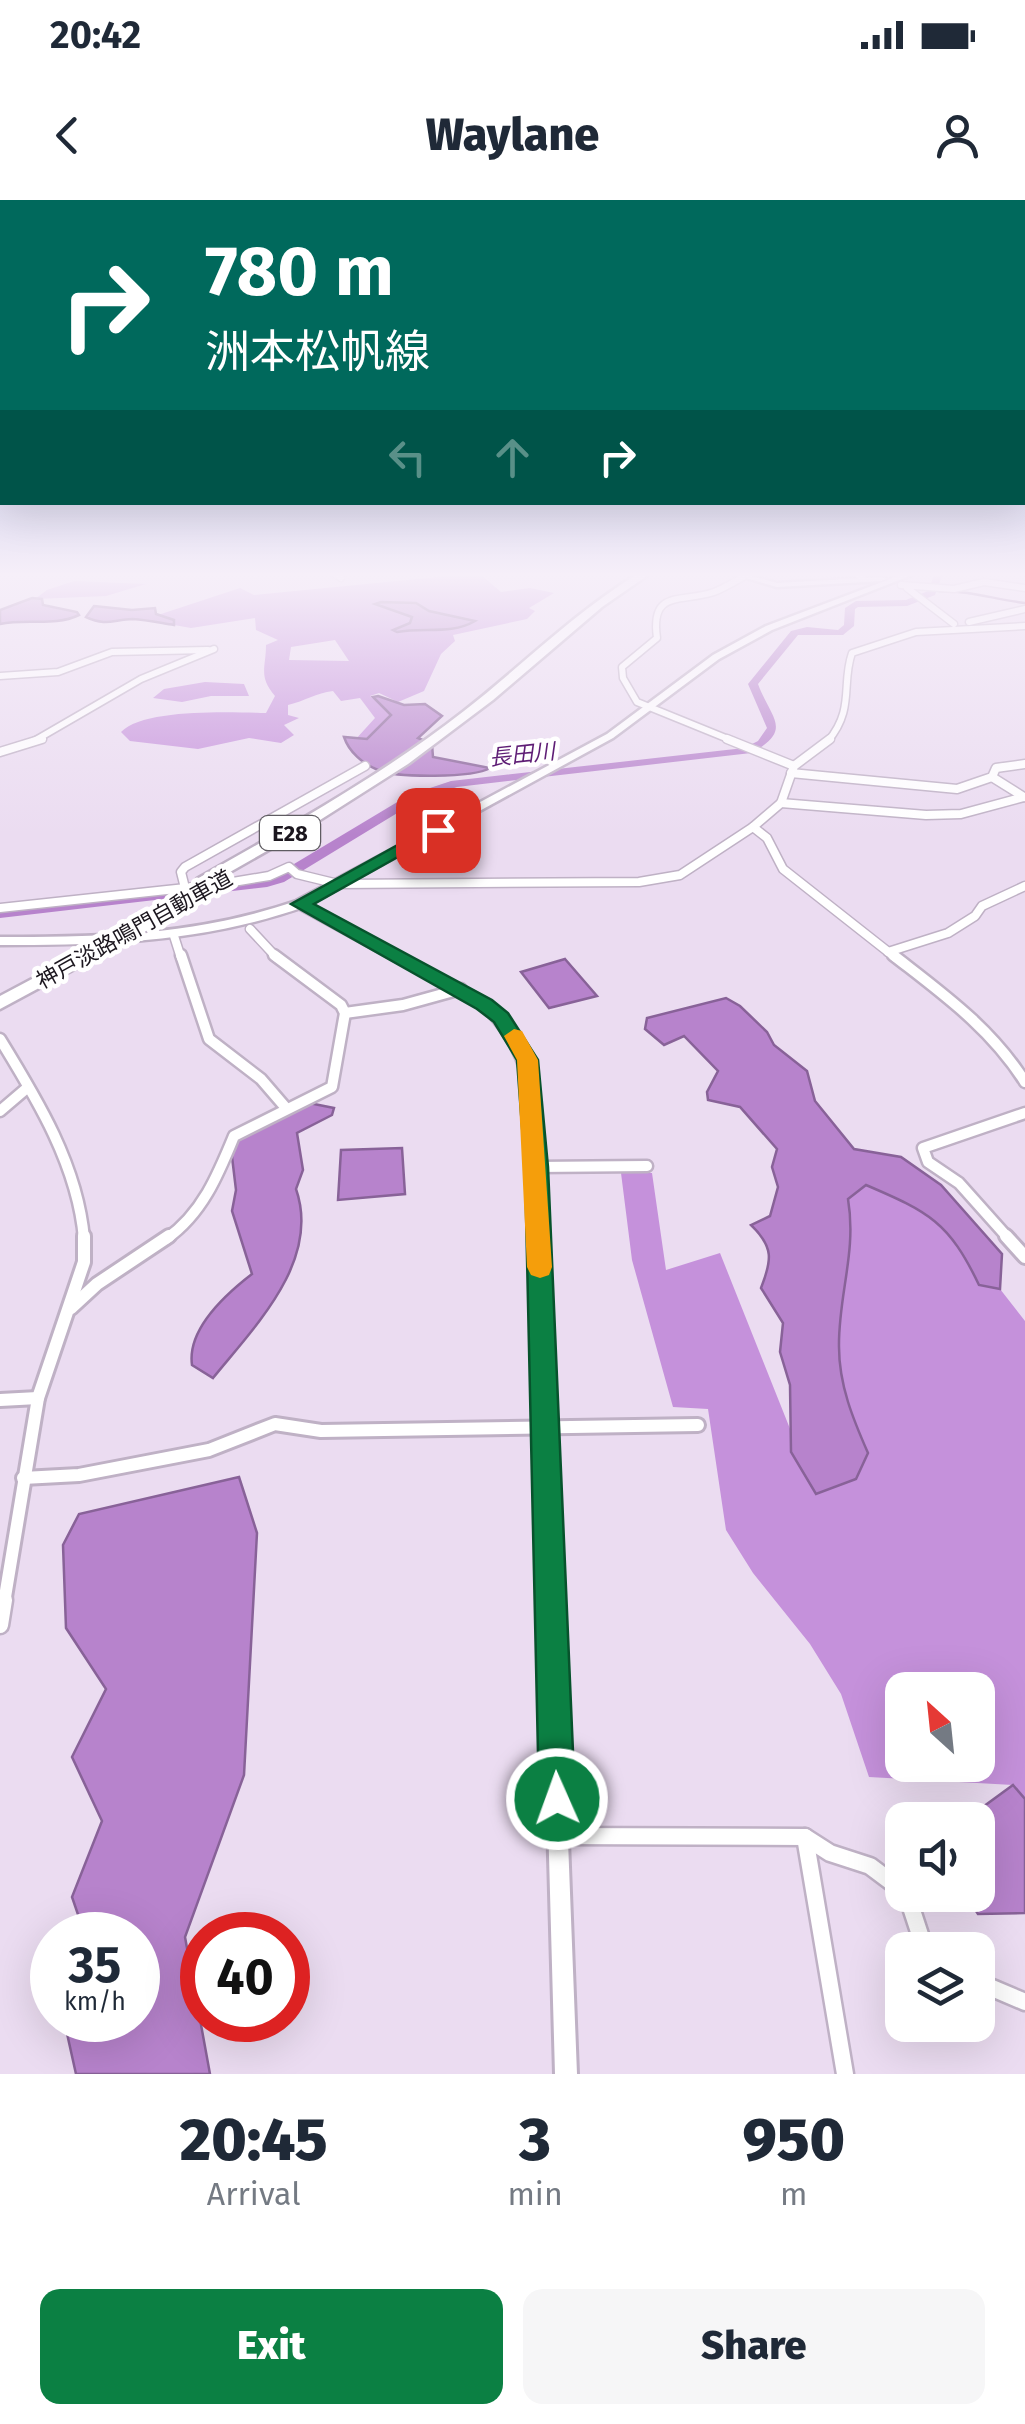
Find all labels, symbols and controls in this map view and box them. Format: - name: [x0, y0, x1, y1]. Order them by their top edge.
- text: 20:42: [50, 12, 141, 58]
- icon: back: [40, 108, 95, 163]
- text: Waylane: [426, 108, 599, 162]
- icon: person: [930, 108, 985, 163]
- text: 780 m: [205, 230, 394, 314]
- icon: right: [40, 240, 170, 370]
- text: 洲本松帆線: [205, 325, 430, 379]
- icon: left: [380, 430, 435, 485]
- icon: ahead: [485, 430, 540, 485]
- icon: right: [590, 430, 645, 485]
- water label: 長田川: [488, 737, 558, 771]
- pin: [396, 788, 481, 873]
- icon: arrive: [411, 803, 466, 858]
- road number: E28: [260, 816, 320, 850]
- street label: 神戸淡路鳴門自動車道: [31, 864, 237, 995]
- north arrow: [885, 1672, 995, 1782]
- map controls: [885, 1672, 995, 2042]
- position arrow: [505, 1747, 609, 1851]
- button: sound: [885, 1802, 995, 1912]
- speed limit sign: 40: [180, 1912, 310, 2042]
- button: layers: [885, 1932, 995, 2042]
- text: 35: [69, 1935, 121, 1995]
- text: km/h: [64, 1987, 126, 2017]
- text: 20:45: [180, 2104, 328, 2176]
- text: 3: [519, 2104, 551, 2176]
- text: 950: [742, 2104, 845, 2176]
- text: Arrival: [207, 2175, 301, 2213]
- text: min: [507, 2175, 563, 2213]
- text: m: [780, 2175, 808, 2213]
- button: Exit: [40, 2289, 503, 2404]
- button: Share: [523, 2289, 985, 2404]

